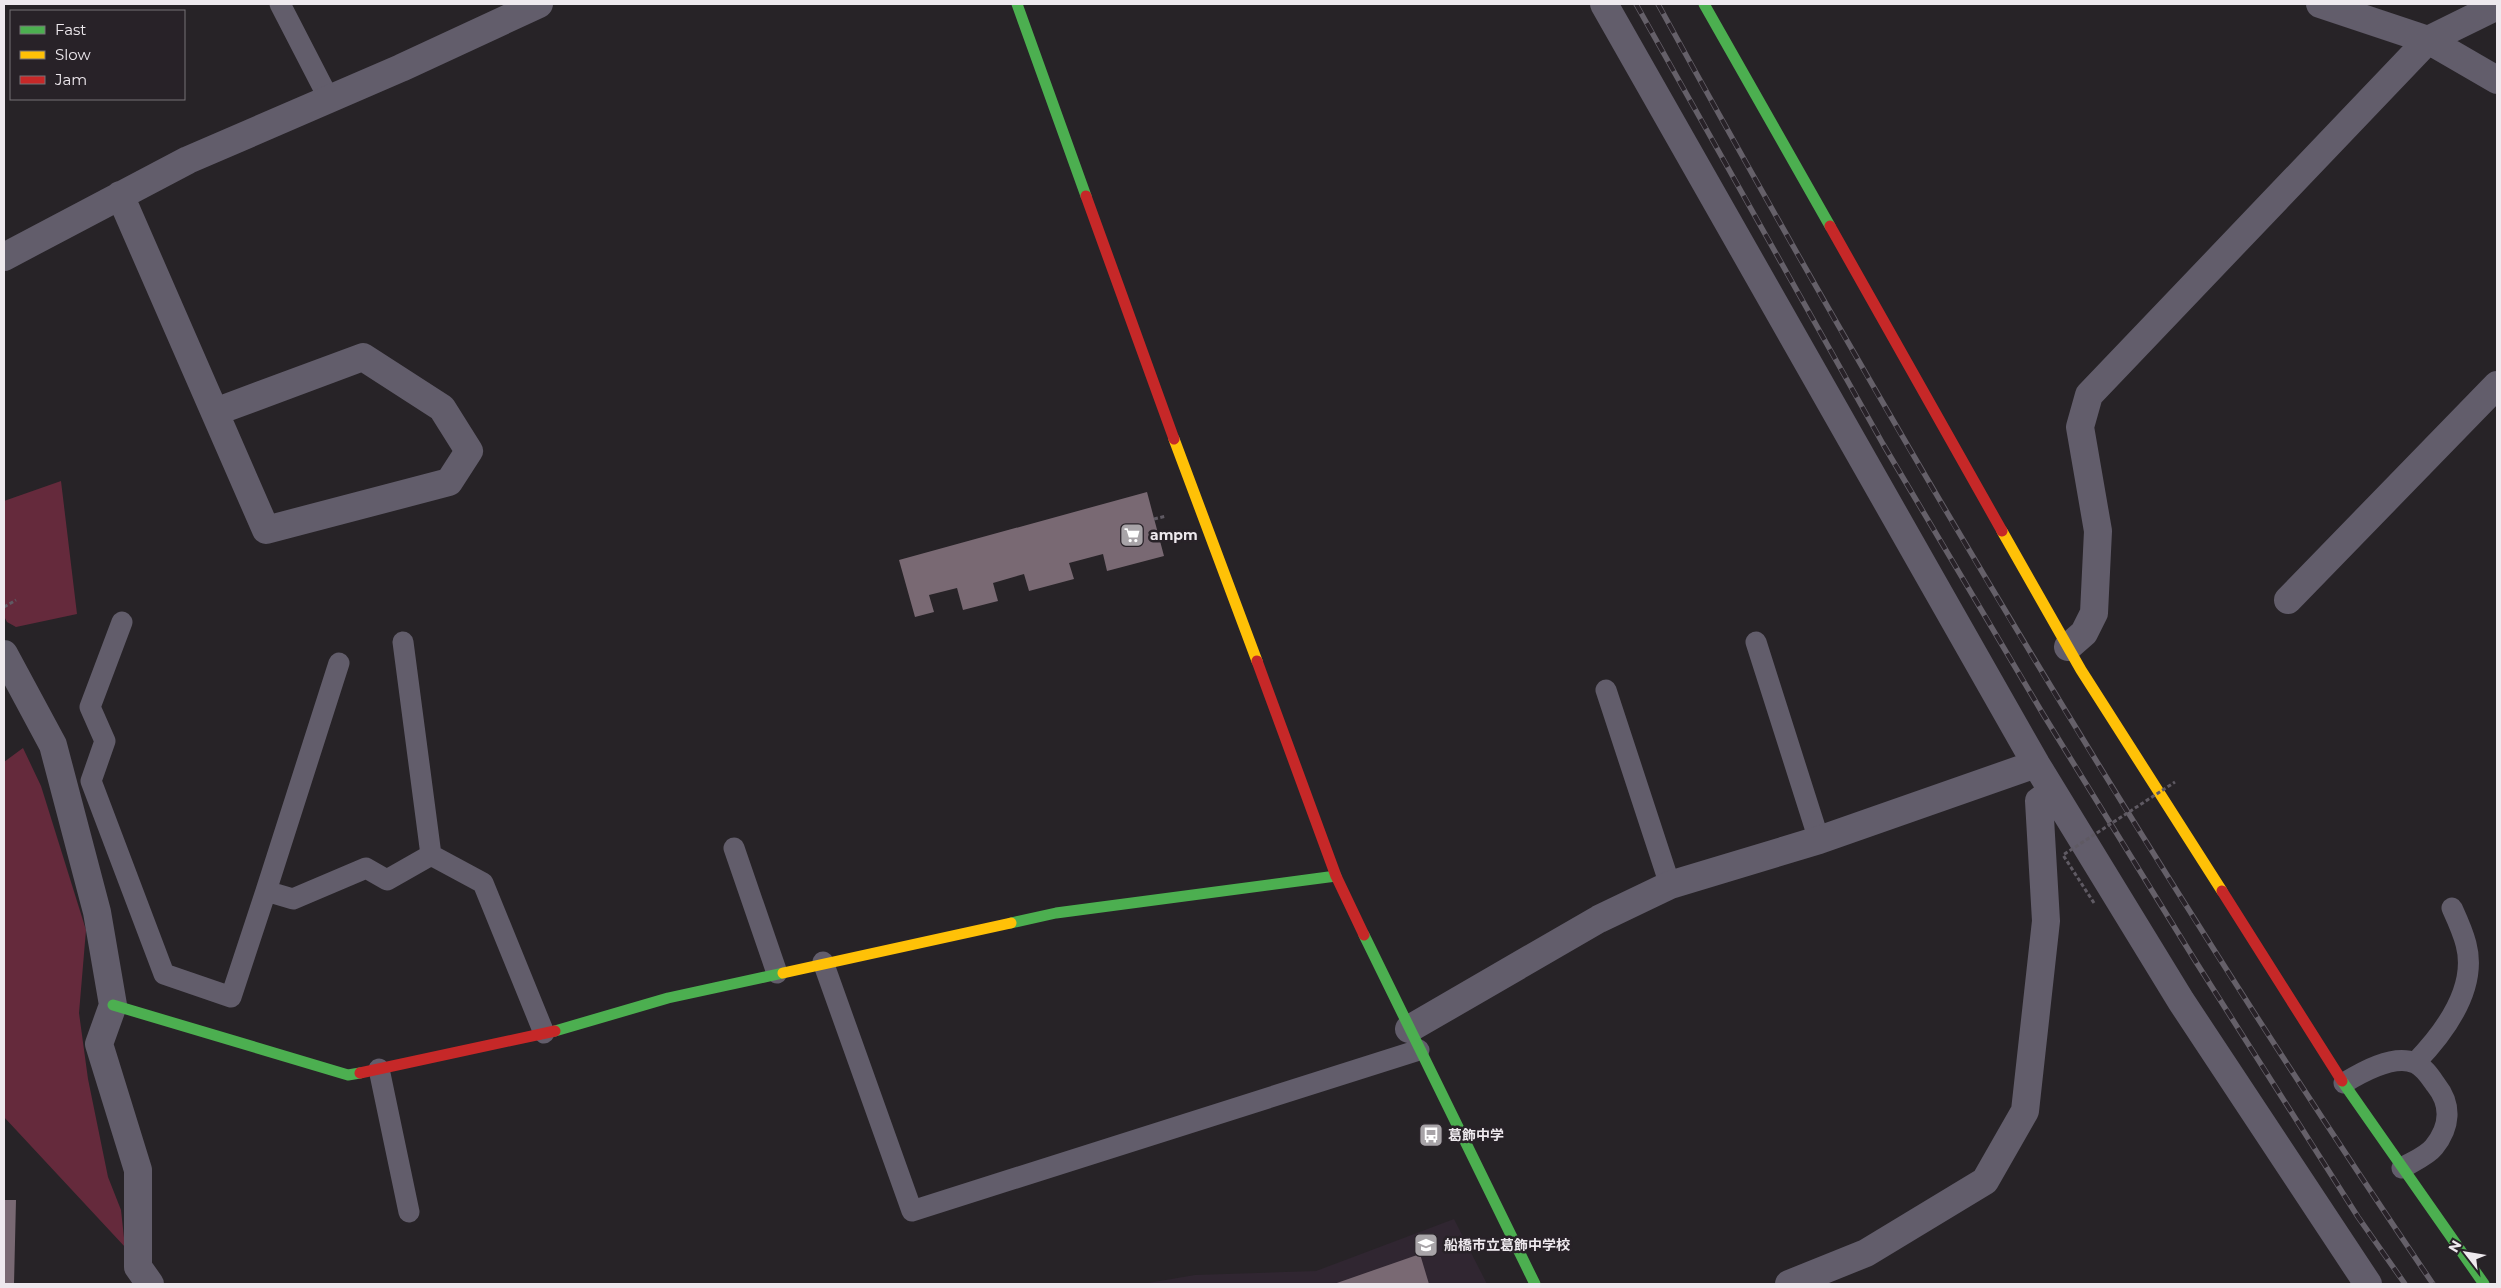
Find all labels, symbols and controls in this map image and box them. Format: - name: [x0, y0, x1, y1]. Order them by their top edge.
- legend: [10, 10, 185, 100]
- text: Fast: [55, 20, 86, 39]
- text: Slow: [55, 45, 91, 64]
- text: Jam: [54, 70, 87, 89]
- supermarket icon: ampm: [1119, 522, 1145, 548]
- place label: ampm: [1150, 526, 1198, 544]
- bus stop icon: 葛飾中学: [1418, 1122, 1444, 1148]
- place label: 葛飾中学: [1448, 1126, 1504, 1144]
- north arrow: [2441, 1228, 2491, 1278]
- school or university icon: 船橋市立葛飾中学校: [1413, 1232, 1439, 1258]
- place label: 船橋市立葛飾中学校: [1444, 1236, 1570, 1254]
- text: N: [2444, 1237, 2465, 1256]

